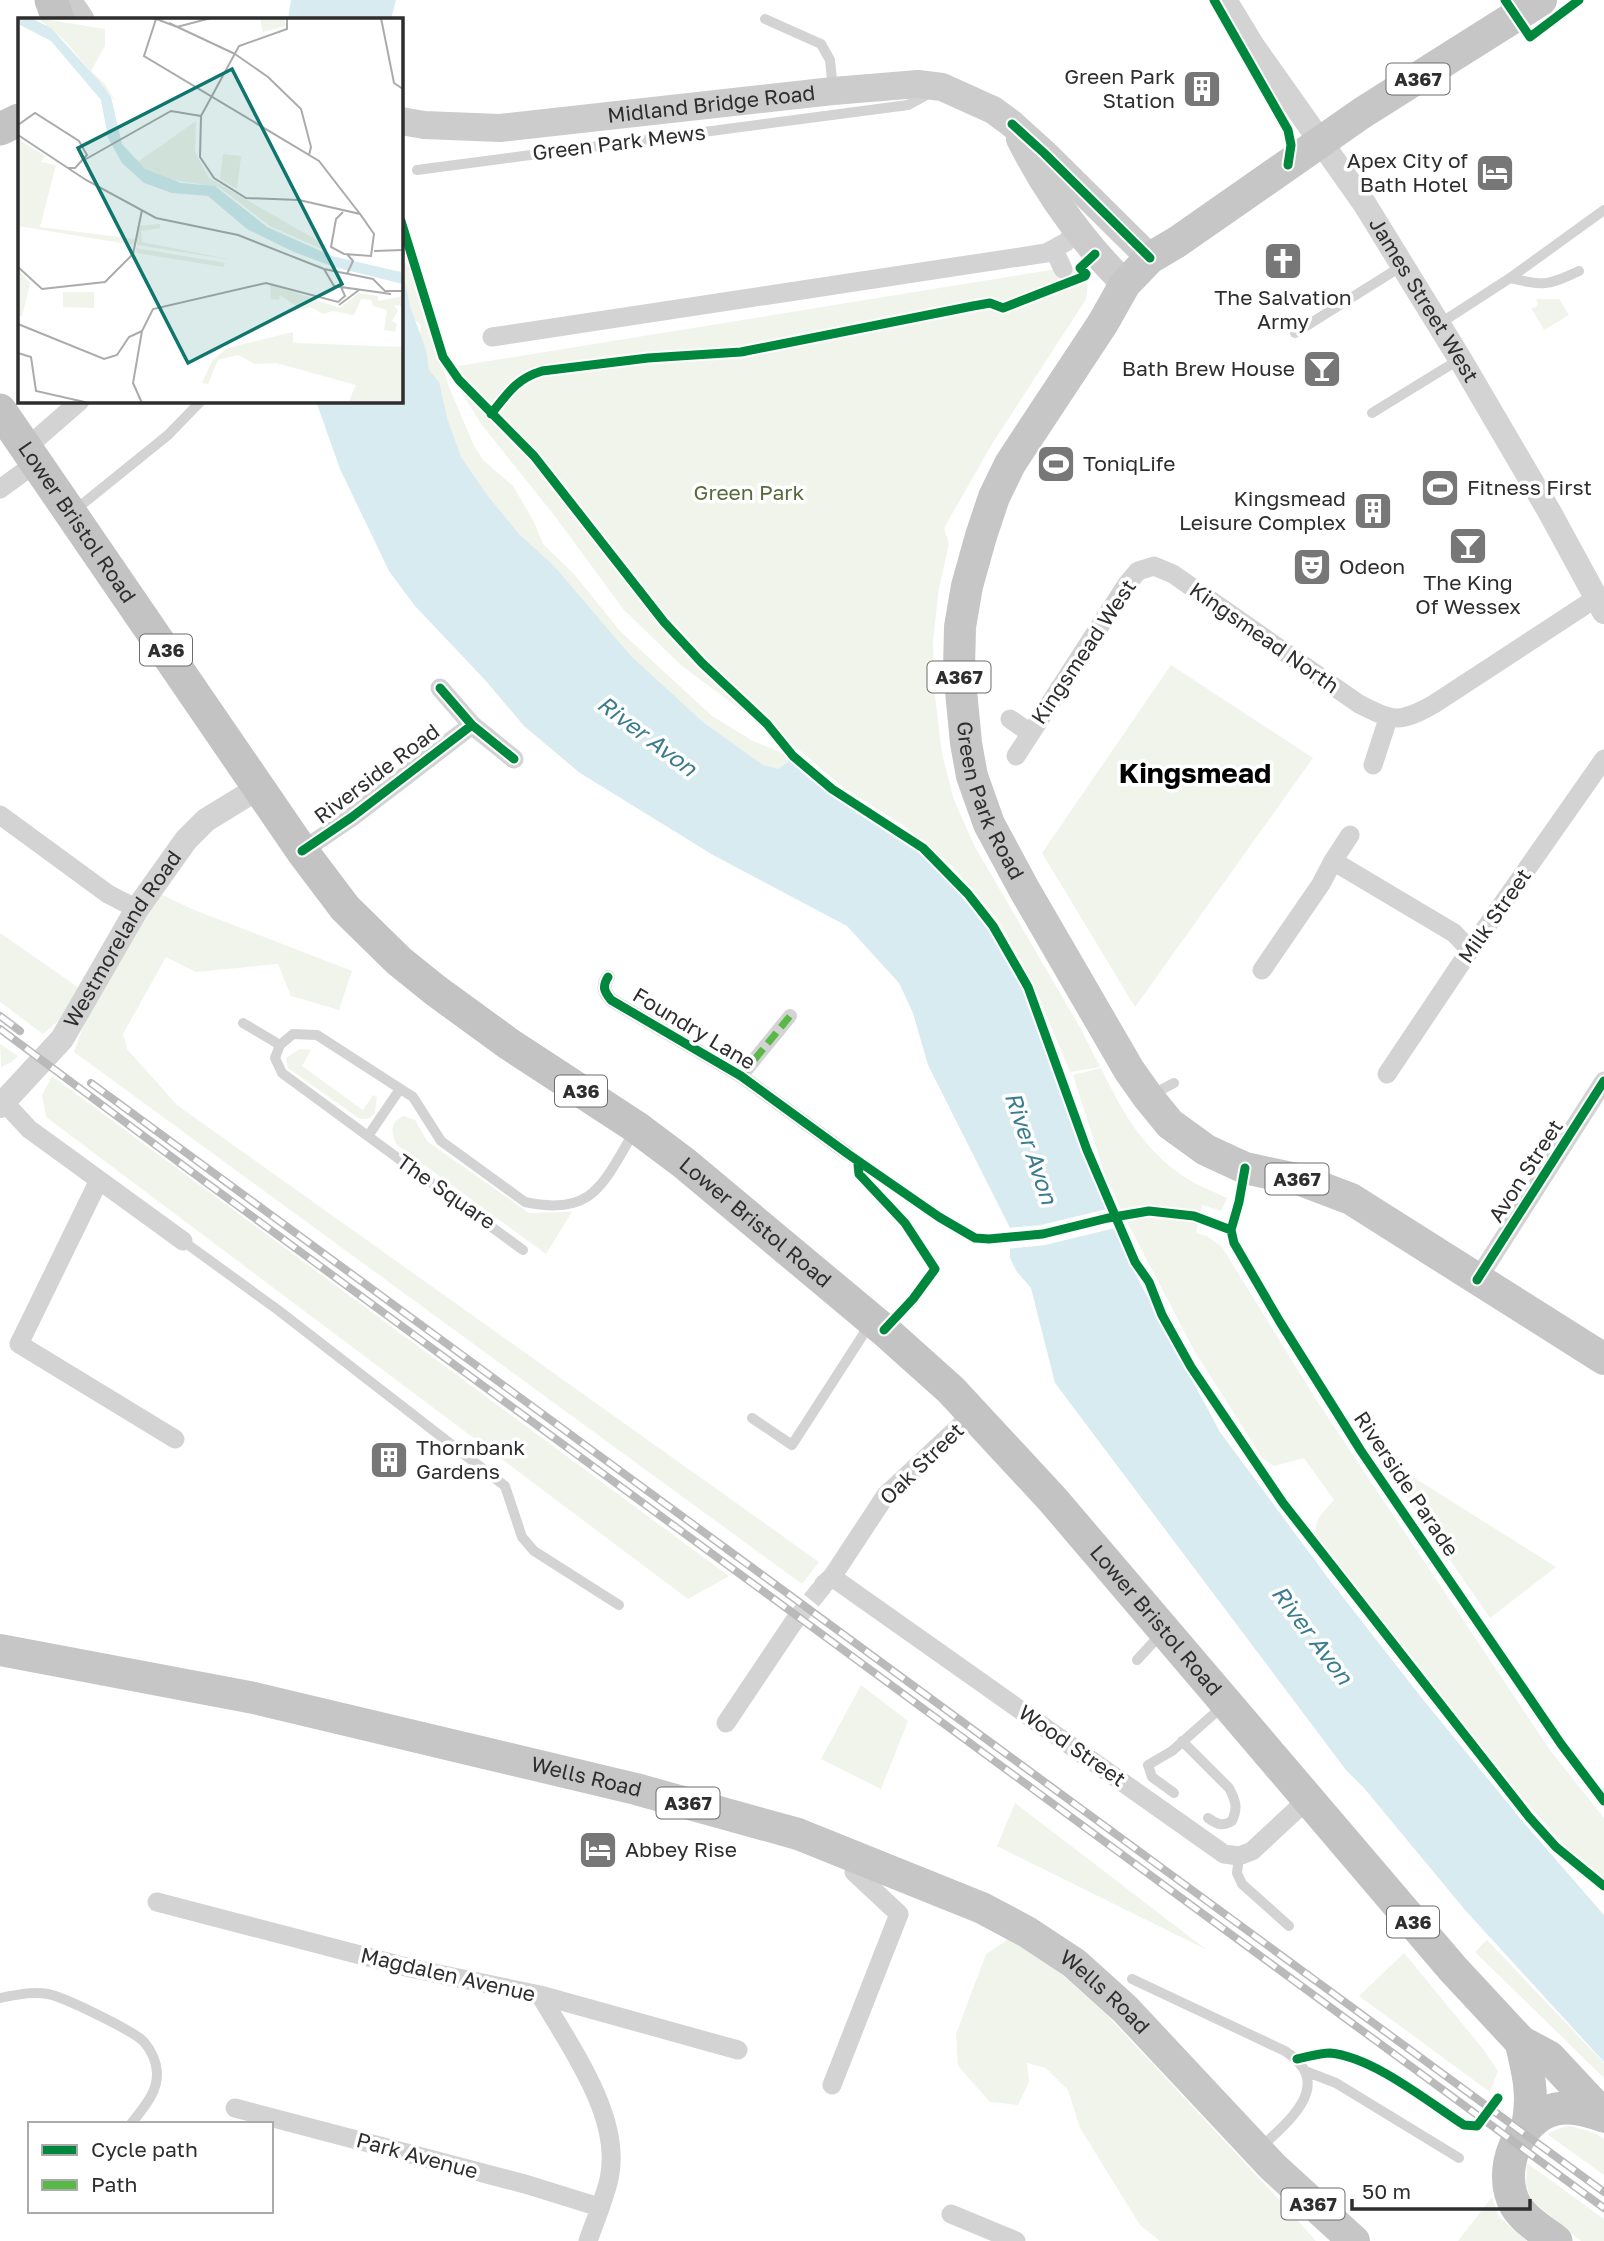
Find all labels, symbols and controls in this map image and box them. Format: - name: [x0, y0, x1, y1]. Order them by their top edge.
- inset map: [18, 18, 402, 402]
- place label: Green Park Station: [1064, 63, 1175, 113]
- road number: A367: [1386, 64, 1450, 94]
- building icon: Green Park Station: [1181, 68, 1223, 110]
- street label: Midland Bridge Road: [606, 79, 816, 128]
- street label: Green Park Mews: [531, 118, 707, 166]
- place label: Apex City of Bath Hotel: [1347, 147, 1468, 197]
- hotel icon: Apex City of Bath Hotel: [1474, 152, 1516, 194]
- street label: James Street West: [1364, 212, 1485, 387]
- church icon: The Salvation Army: [1262, 240, 1304, 282]
- place label: The Salvation Army: [1214, 284, 1352, 334]
- bar icon: Bath Brew House: [1301, 348, 1343, 390]
- place label: Bath Brew House: [1122, 355, 1295, 381]
- street label: Lower Bristol Road: [13, 436, 142, 607]
- sports icon: ToniqLife: [1035, 443, 1077, 485]
- place label: ToniqLife: [1083, 450, 1175, 476]
- sports icon: Fitness First: [1419, 467, 1461, 509]
- place label: Fitness First: [1467, 474, 1592, 500]
- park label: Green Park: [694, 479, 805, 505]
- place label: Kingsmead Leisure Complex: [1179, 485, 1346, 535]
- building icon: Kingsmead Leisure Complex: [1352, 490, 1394, 532]
- bar icon: The King Of Wessex: [1447, 525, 1489, 567]
- theatre icon: Odeon: [1291, 546, 1333, 588]
- place label: Odeon: [1339, 553, 1405, 579]
- place label: The King Of Wessex: [1415, 569, 1521, 619]
- street label: Kingsmead West: [1025, 574, 1141, 729]
- street label: Kingsmead North: [1185, 576, 1344, 698]
- road number: A36: [140, 635, 192, 666]
- road number: A367: [928, 662, 990, 692]
- water label: River Avon: [593, 689, 703, 782]
- street label: Riverside Road: [309, 718, 444, 829]
- street label: Green Park Road: [952, 720, 1030, 884]
- district label: Kingsmead: [1119, 756, 1271, 789]
- street label: Westmoreland Road: [57, 845, 186, 1032]
- street label: Milk Street: [1452, 863, 1536, 968]
- street label: Foundry Lane: [629, 981, 761, 1075]
- road number: A36: [555, 1076, 607, 1106]
- water label: River Avon: [1000, 1088, 1064, 1208]
- street label: Avon Street: [1482, 1114, 1568, 1227]
- street label: The Square: [392, 1148, 501, 1235]
- street label: Lower Bristol Road: [675, 1151, 837, 1293]
- road number: A367: [1266, 1163, 1328, 1194]
- street label: Riverside Parade: [1349, 1406, 1465, 1561]
- street label: Oak Street: [874, 1417, 969, 1510]
- place label: Thornbank Gardens: [416, 1434, 525, 1484]
- building icon: Thornbank Gardens: [368, 1439, 410, 1481]
- street label: Lower Bristol Road: [1085, 1539, 1228, 1701]
- water label: River Avon: [1267, 1579, 1360, 1690]
- street label: Wood Street: [1014, 1699, 1131, 1792]
- street label: Wells Road: [529, 1750, 644, 1802]
- road number: A367: [656, 1787, 720, 1818]
- hotel icon: Abbey Rise: [577, 1829, 619, 1871]
- place label: Abbey Rise: [625, 1836, 737, 1862]
- road number: A36: [1387, 1906, 1439, 1938]
- street label: Magdalen Avenue: [358, 1941, 538, 2007]
- street label: Wells Road: [1055, 1943, 1156, 2039]
- legend: [28, 2122, 273, 2213]
- street label: Park Avenue: [354, 2126, 481, 2184]
- text: Cycle path: [91, 2136, 198, 2162]
- scale bar: [1352, 2168, 1530, 2212]
- text: Path: [91, 2171, 138, 2197]
- text: 50 m: [1362, 2178, 1411, 2204]
- road number: A367: [1282, 2188, 1344, 2220]

